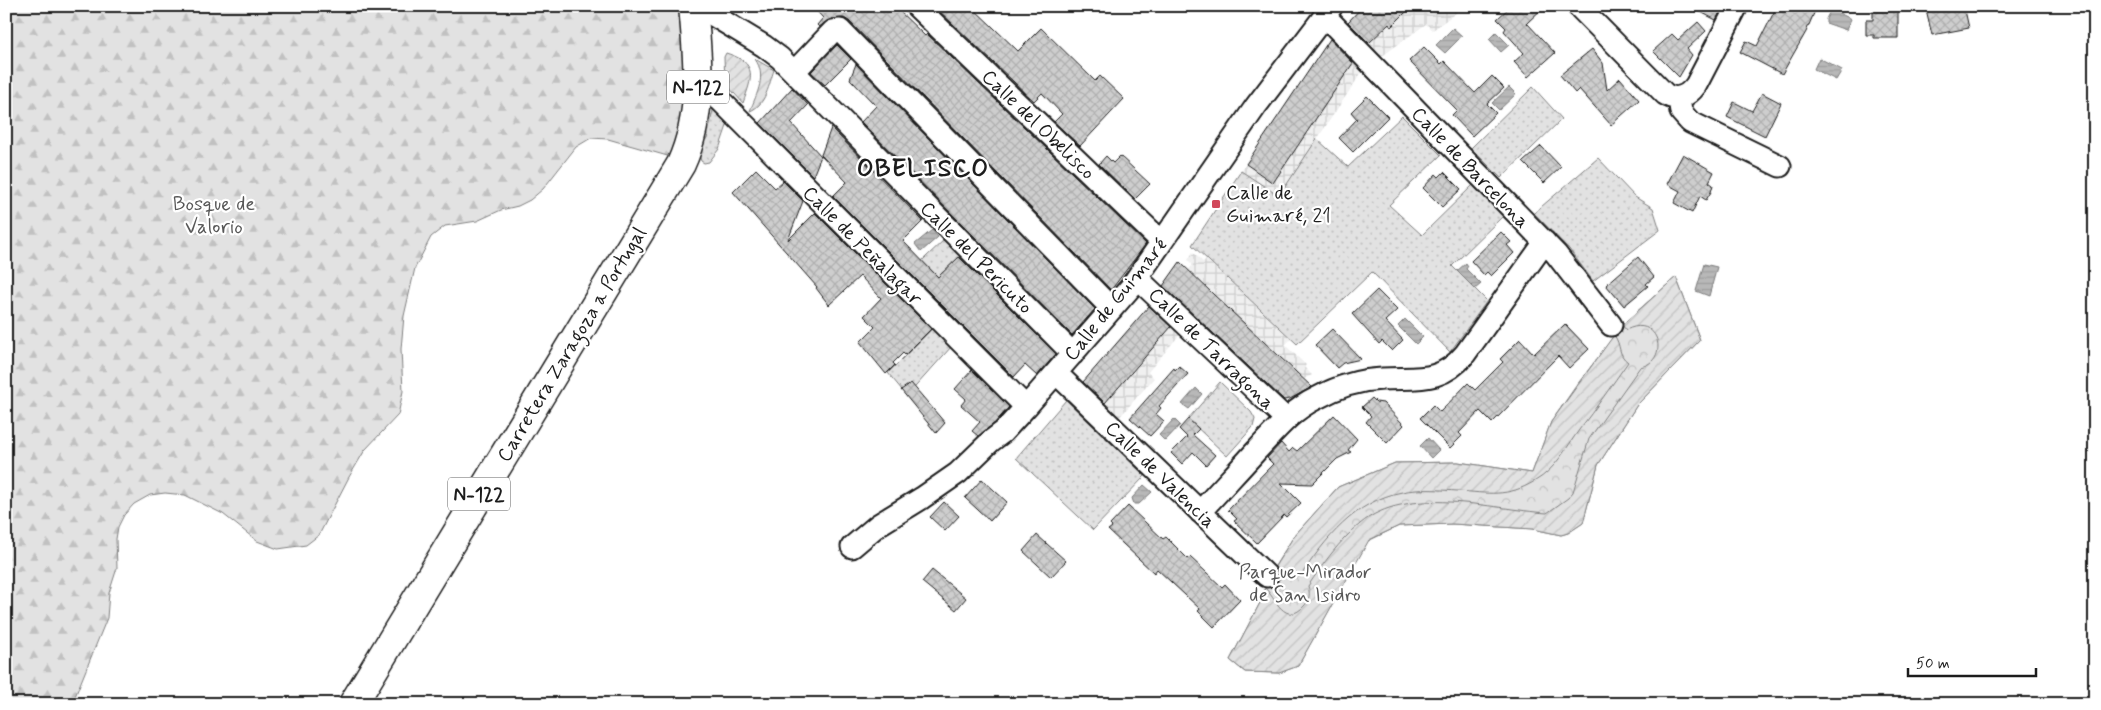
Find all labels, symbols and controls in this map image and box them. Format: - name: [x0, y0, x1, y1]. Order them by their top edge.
- street label: Calle del Obelisco: [975, 64, 1101, 186]
- road number: N-122: [667, 70, 729, 104]
- street label: Calle de Barcelona: [1405, 101, 1535, 235]
- district label: OBELISCO: [857, 153, 989, 186]
- street label: Calle de Peñalagar: [795, 180, 928, 314]
- place label: Calle de Guimaré, 21: [1226, 180, 1331, 230]
- park label: Bosque de Valorio: [173, 191, 255, 241]
- street label: Calle del Pericuto: [914, 196, 1038, 320]
- marker: Calle de Guimaré, 21: [1210, 198, 1222, 210]
- street label: Carretera Zaragoza a Portugal: [491, 222, 655, 468]
- street label: Calle de Guimaré: [1058, 233, 1174, 367]
- street label: Calle de Tarragona: [1140, 282, 1280, 418]
- street label: Calle de Valencia: [1099, 415, 1221, 535]
- road number: N-122: [448, 478, 510, 510]
- park label: Parque-Mirador de San Isidro: [1239, 559, 1371, 609]
- scale bar: [1908, 645, 2036, 677]
- text: 50 m: [1916, 654, 1950, 674]

